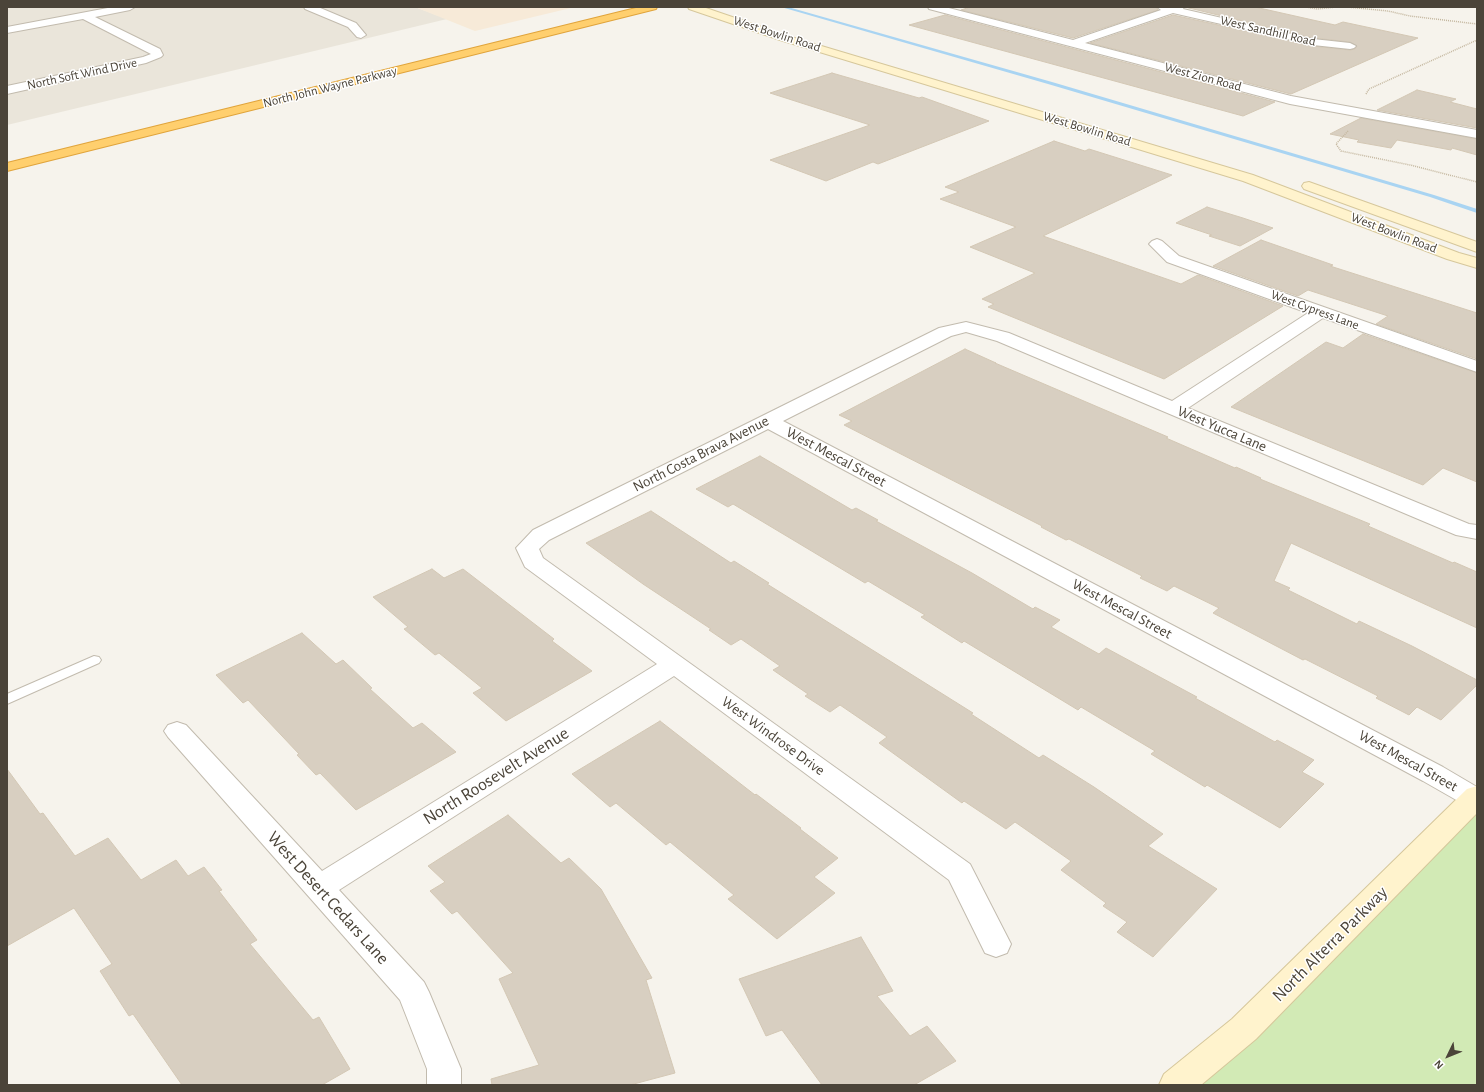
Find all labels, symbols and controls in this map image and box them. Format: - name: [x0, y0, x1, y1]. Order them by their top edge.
- street label: West Sandhill Road: [1219, 12, 1317, 50]
- street label: West Bowlin Road: [731, 13, 823, 55]
- street label: North Soft Wind Drive: [26, 55, 138, 93]
- street label: West Zion Road: [1163, 59, 1243, 95]
- street label: North John Wayne Parkway: [262, 63, 398, 111]
- street label: West Bowlin Road: [1041, 108, 1133, 150]
- street label: West Bowlin Road: [1349, 209, 1439, 257]
- street label: West Cypress Lane: [1269, 287, 1361, 333]
- street label: West Yucca Lane: [1175, 402, 1269, 456]
- street label: North Costa Brava Avenue: [630, 412, 772, 496]
- street label: West Mescal Street: [783, 423, 889, 491]
- street label: West Mescal Street: [1069, 575, 1175, 643]
- street label: West Windrose Drive: [718, 692, 828, 780]
- street label: North Roosevelt Avenue: [419, 722, 573, 830]
- street label: West Mescal Street: [1355, 726, 1461, 796]
- street label: West Desert Cedars Lane: [263, 827, 393, 969]
- street label: North Alterra Parkway: [1268, 882, 1392, 1006]
- north arrow: [1428, 1036, 1468, 1076]
- text: N: [1432, 1058, 1445, 1071]

